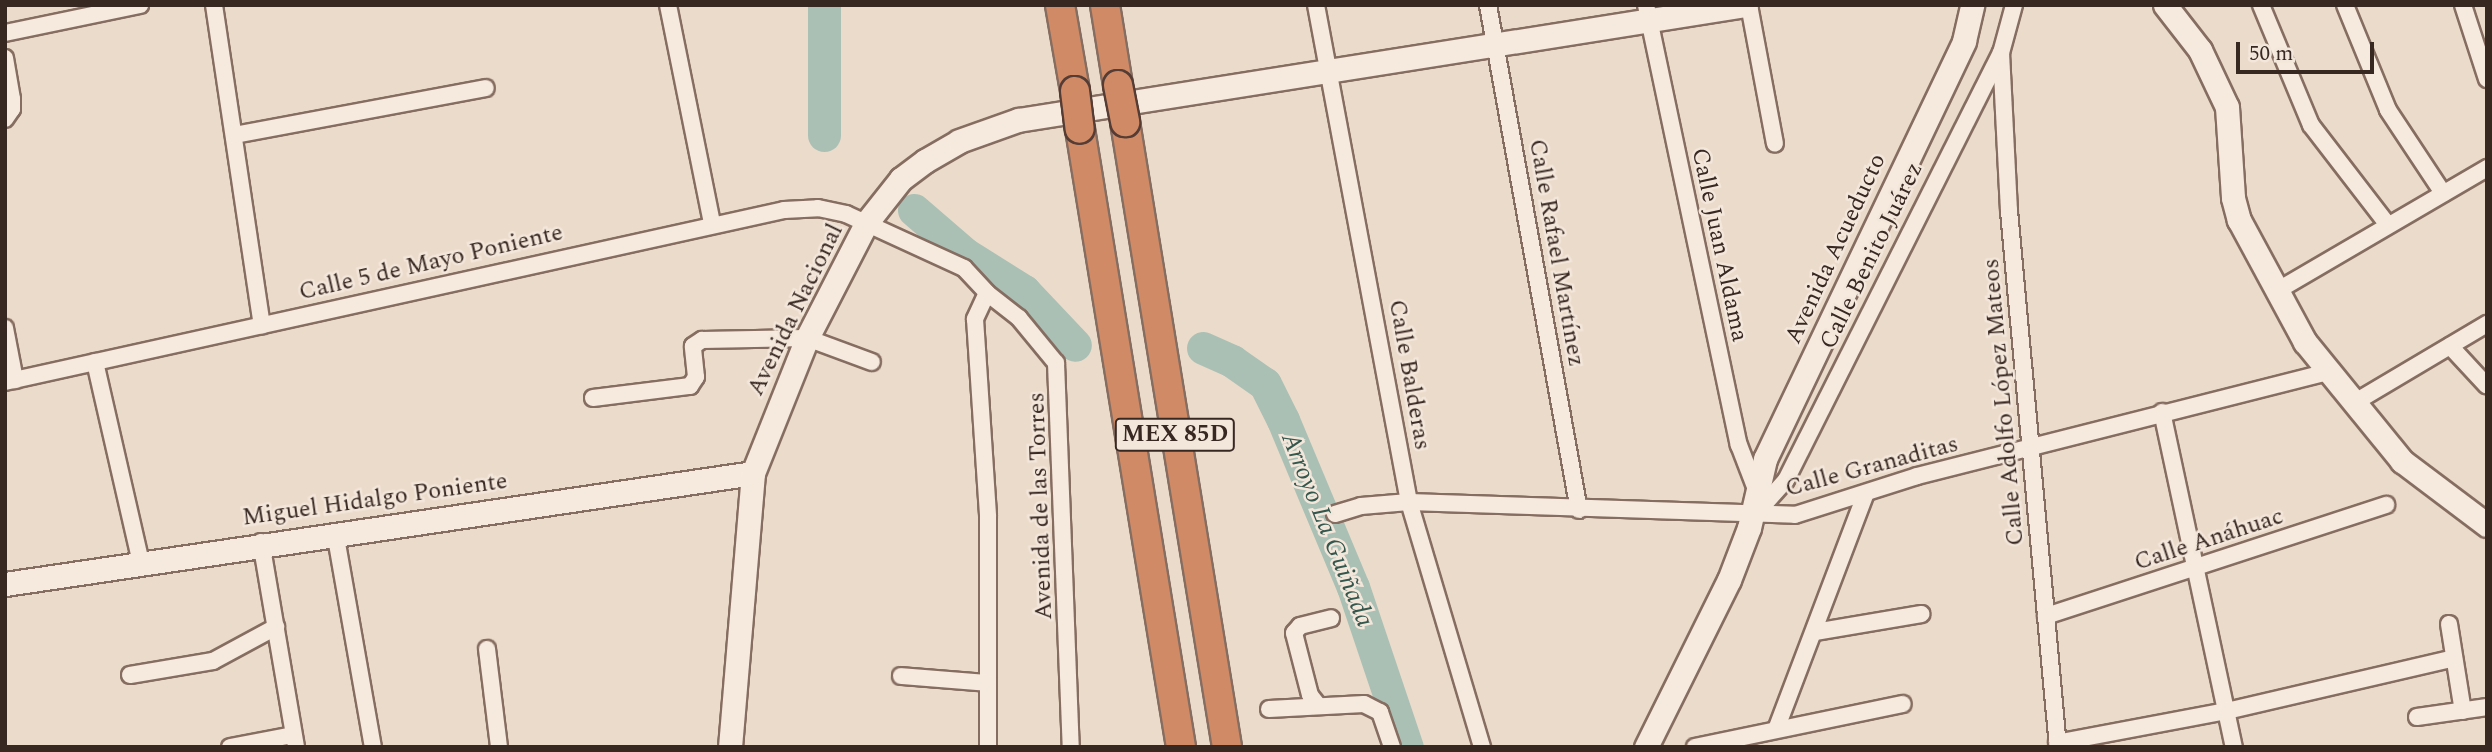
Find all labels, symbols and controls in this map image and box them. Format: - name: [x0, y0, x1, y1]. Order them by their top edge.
- scale bar: [2240, 28, 2378, 72]
- text: 50 m: [2249, 38, 2293, 70]
- street label: Calle Rafael Martínez: [1522, 137, 1590, 369]
- street label: Calle Juan Aldama: [1684, 146, 1754, 344]
- street label: Avenida Acueducto: [1779, 149, 1893, 349]
- street label: Calle Benito Juárez: [1814, 158, 1930, 354]
- street label: Calle 5 de Mayo Poniente: [296, 219, 566, 307]
- street label: Avenida Nacional: [742, 219, 850, 401]
- street label: Calle Adolfo López Mateos: [1977, 257, 2031, 547]
- street label: Calle Balderas: [1382, 298, 1436, 452]
- street label: Avenida de las Torres: [1023, 392, 1059, 620]
- road number: MEX 85D: [1114, 416, 1236, 454]
- water label: Arroyo La Guiñada: [1274, 428, 1380, 632]
- street label: Calle Granaditas: [1782, 430, 1962, 504]
- street label: Miguel Hidalgo Poniente: [241, 467, 509, 533]
- street label: Calle Anáhuac: [2131, 502, 2287, 578]

